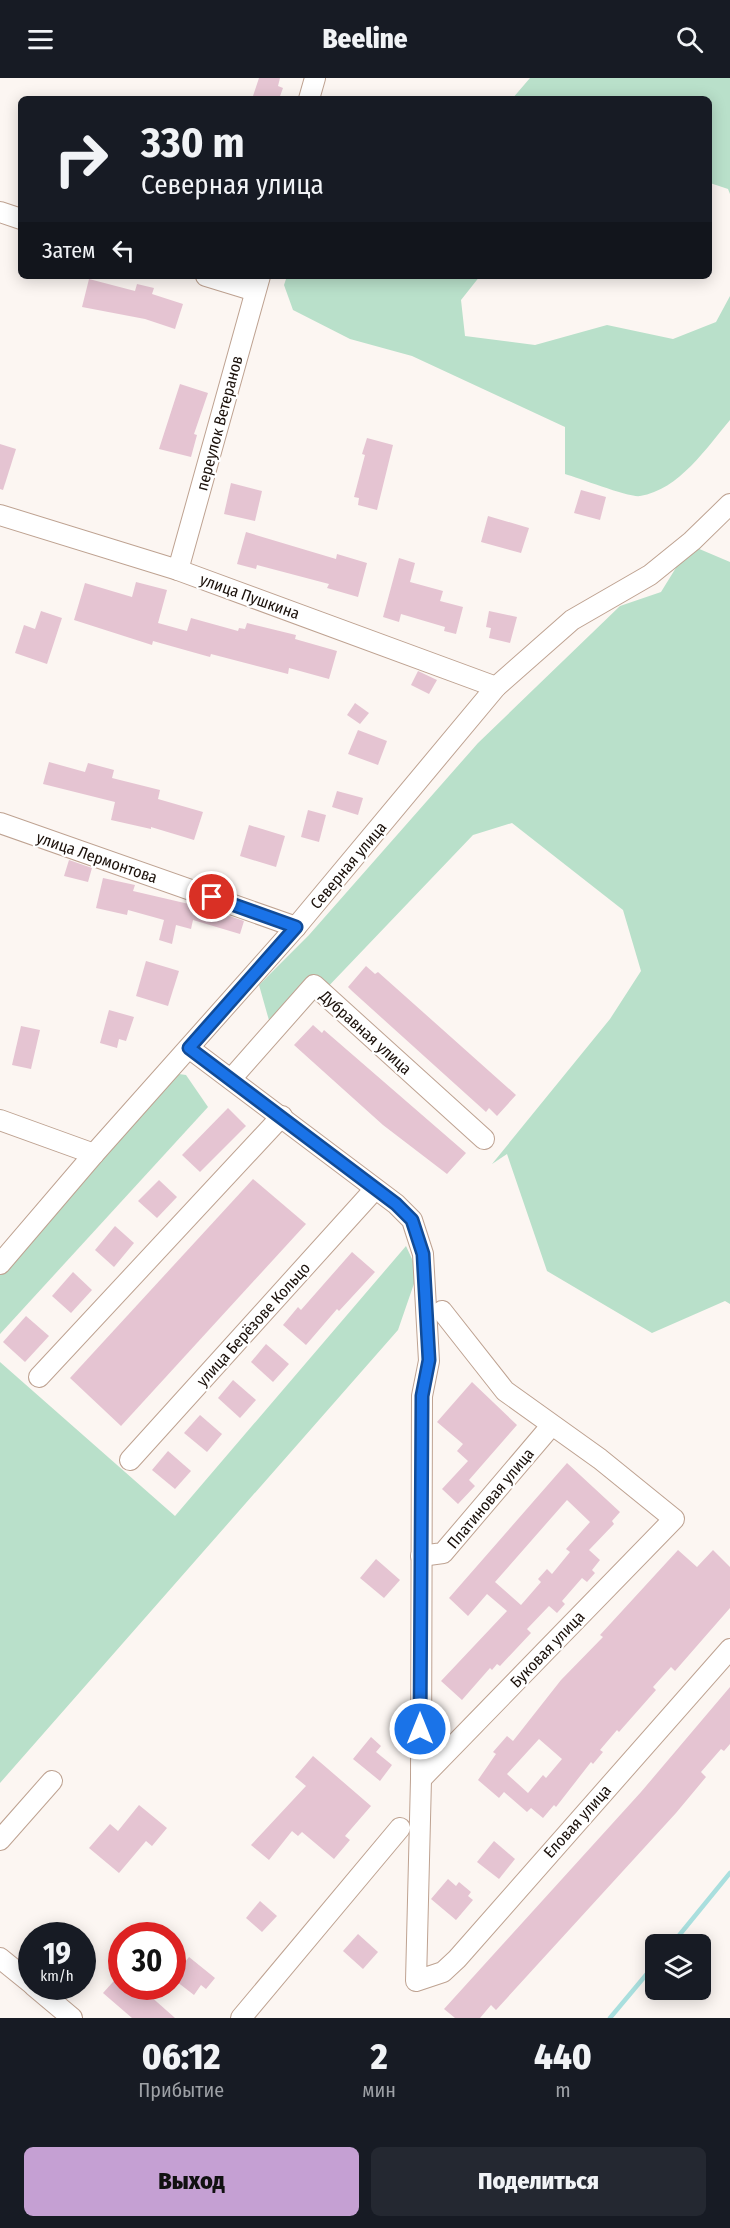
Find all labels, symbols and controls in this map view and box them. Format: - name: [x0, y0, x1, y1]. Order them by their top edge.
- icon: menu: [24, 23, 57, 56]
- text: Beeline: [322, 23, 408, 55]
- icon: search: [673, 23, 706, 56]
- text: 330 m: [141, 118, 244, 168]
- icon: right: [42, 120, 120, 198]
- text: Северная улица: [141, 169, 324, 201]
- icon: left: [107, 234, 140, 267]
- text: Затем: [42, 237, 95, 264]
- street label: переулок Ветеранов: [192, 353, 247, 493]
- street label: улица Пушкина: [197, 570, 302, 623]
- street label: Северная улица: [306, 818, 391, 913]
- street label: улица Лермонтова: [34, 828, 160, 887]
- pin: [186, 871, 237, 922]
- icon: arrive: [195, 880, 228, 913]
- street label: Дубравная улица: [315, 986, 415, 1079]
- street label: улица Берёзове Кольцо: [193, 1258, 314, 1390]
- street label: Платиновая улица: [443, 1444, 538, 1552]
- street label: Буковая улица: [506, 1607, 589, 1691]
- position arrow: [388, 1697, 452, 1761]
- street label: Еловая улица: [540, 1781, 615, 1862]
- speed limit sign: 30: [108, 1922, 186, 2000]
- map controls: [645, 1934, 711, 2000]
- button: layers: [645, 1934, 711, 2000]
- text: 19: [43, 1936, 71, 1972]
- text: km/h: [40, 1967, 74, 1985]
- text: 06:12: [142, 2035, 221, 2079]
- text: 2: [371, 2035, 388, 2079]
- text: 440: [534, 2035, 592, 2079]
- text: Прибытие: [138, 2078, 224, 2102]
- text: мин: [362, 2078, 396, 2102]
- text: m: [555, 2078, 571, 2102]
- button: Выход: [24, 2147, 359, 2216]
- button: Поделиться: [371, 2147, 706, 2216]

